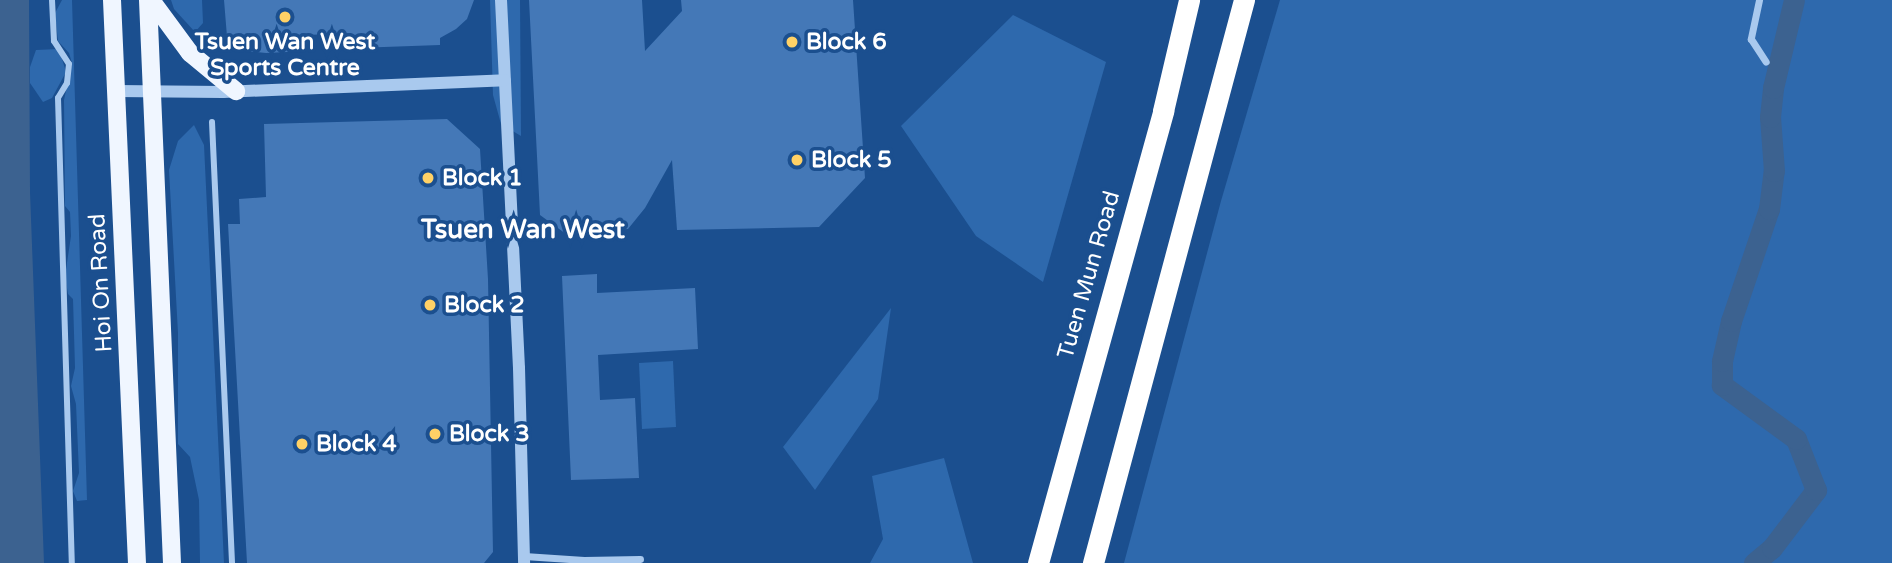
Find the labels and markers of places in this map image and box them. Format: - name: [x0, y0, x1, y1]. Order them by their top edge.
- marker: Tsuen Wan West Sports Centre: [277, 9, 293, 25]
- place label: Tsuen Wan West Sports Centre: [195, 28, 375, 82]
- place label: Block 6: [806, 28, 887, 56]
- marker: Block 6: [784, 34, 800, 50]
- place label: Block 5: [811, 146, 892, 174]
- marker: Block 5: [789, 152, 805, 168]
- place label: Block 1: [442, 164, 523, 192]
- marker: Block 1: [420, 170, 436, 186]
- place label: Block 2: [444, 291, 525, 319]
- marker: Block 2: [422, 297, 438, 313]
- place label: Block 3: [449, 420, 530, 448]
- marker: Block 3: [427, 426, 443, 442]
- place label: Block 4: [316, 430, 397, 458]
- marker: Block 4: [294, 436, 310, 452]

